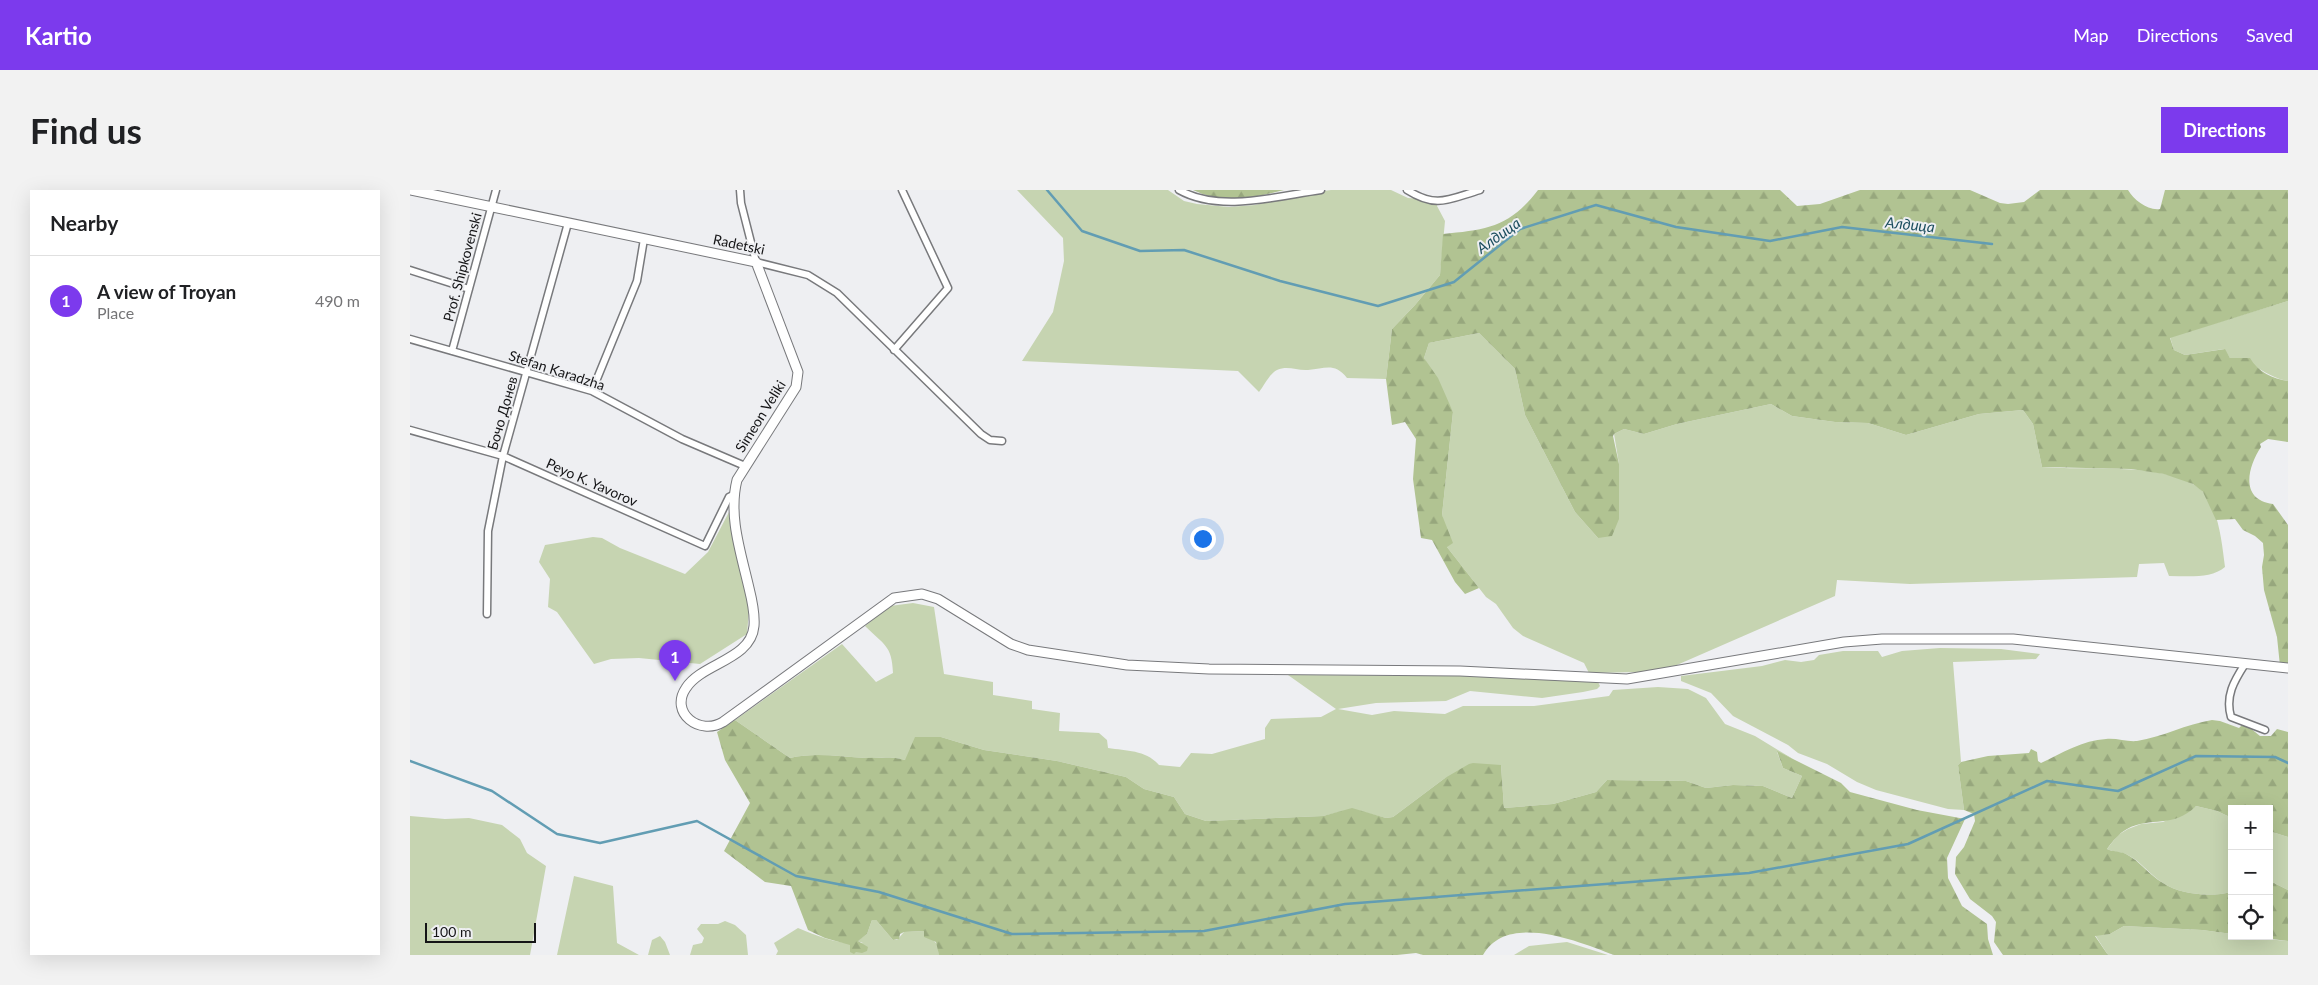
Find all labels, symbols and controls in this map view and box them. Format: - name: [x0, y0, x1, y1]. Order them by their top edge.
- text: Kartio: [25, 21, 92, 50]
- text: Map: [2073, 24, 2109, 46]
- text: Directions: [2137, 24, 2218, 46]
- text: Saved: [2246, 24, 2293, 46]
- button: Directions: [2161, 107, 2288, 153]
- text: Find us: [30, 109, 142, 151]
- text: Nearby: [50, 210, 118, 235]
- street label: Prof. Shipkovenski: [439, 211, 485, 323]
- water label: Алдица: [1883, 212, 1936, 236]
- water label: Алдица: [1472, 213, 1524, 257]
- street label: Radetski: [712, 230, 766, 258]
- text: A view of Troyan: [97, 280, 236, 303]
- text: 1: [61, 291, 71, 310]
- text: 490 m: [315, 291, 360, 310]
- text: Place: [97, 303, 134, 322]
- street label: Stefan Karadzha: [507, 346, 607, 394]
- street label: Бочо Донев: [483, 374, 521, 452]
- street label: Simeon Veliki: [731, 377, 789, 455]
- street label: Peyo K. Yavorov: [544, 454, 641, 510]
- your location: [1190, 526, 1216, 552]
- pin: 1: [659, 640, 691, 681]
- map controls: [2228, 805, 2273, 940]
- button: +: [2228, 805, 2273, 850]
- button: −: [2228, 850, 2273, 895]
- button: locate: [2228, 895, 2273, 940]
- scale bar: [425, 920, 536, 943]
- text: 100 m: [432, 923, 471, 940]

